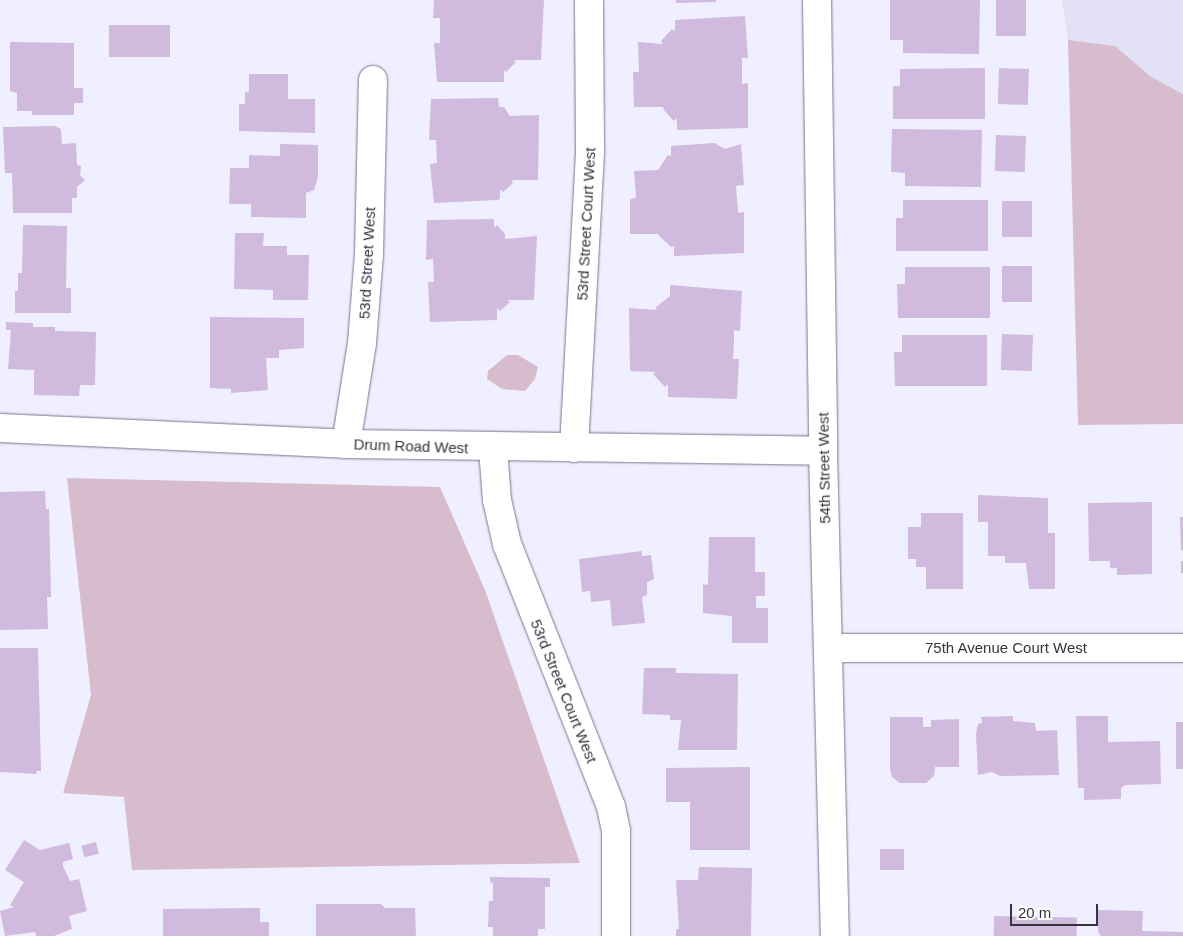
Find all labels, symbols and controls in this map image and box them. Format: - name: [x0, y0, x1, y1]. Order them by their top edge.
- street label: 53rd Street Court West: [573, 147, 599, 301]
- street label: 53rd Street West: [355, 206, 379, 320]
- street label: 54th Street West: [814, 412, 834, 524]
- street label: Drum Road West: [353, 435, 469, 457]
- street label: 53rd Street Court West: [527, 617, 601, 765]
- street label: 75th Avenue Court West: [925, 639, 1087, 657]
- scale bar: [1013, 894, 1100, 926]
- text: 20 m: [1018, 904, 1051, 921]

